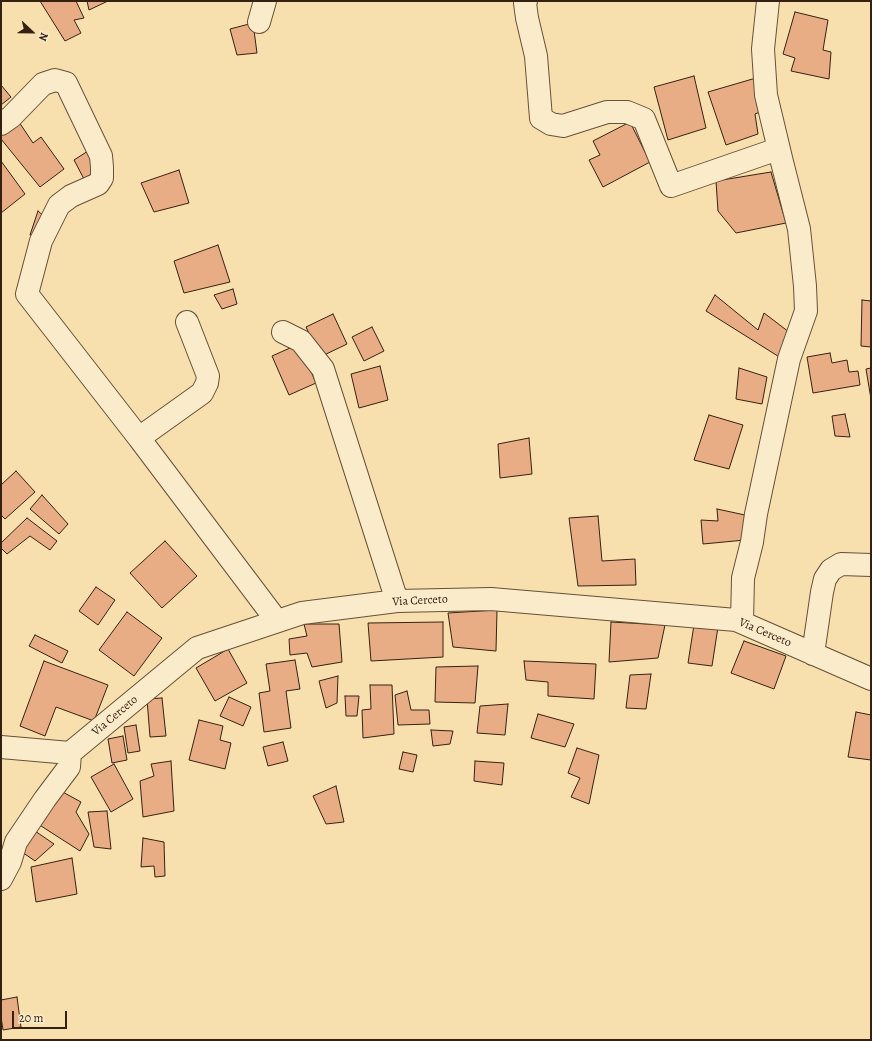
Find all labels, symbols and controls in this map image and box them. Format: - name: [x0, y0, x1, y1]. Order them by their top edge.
- north arrow: [12, 12, 52, 52]
- text: N: [35, 30, 52, 43]
- street label: Via Cerceto: [392, 592, 448, 610]
- street label: Via Cerceto: [737, 616, 793, 650]
- street label: Via Cerceto: [89, 693, 141, 739]
- scale bar: [14, 1003, 69, 1029]
- text: 20 m: [19, 1010, 43, 1026]

